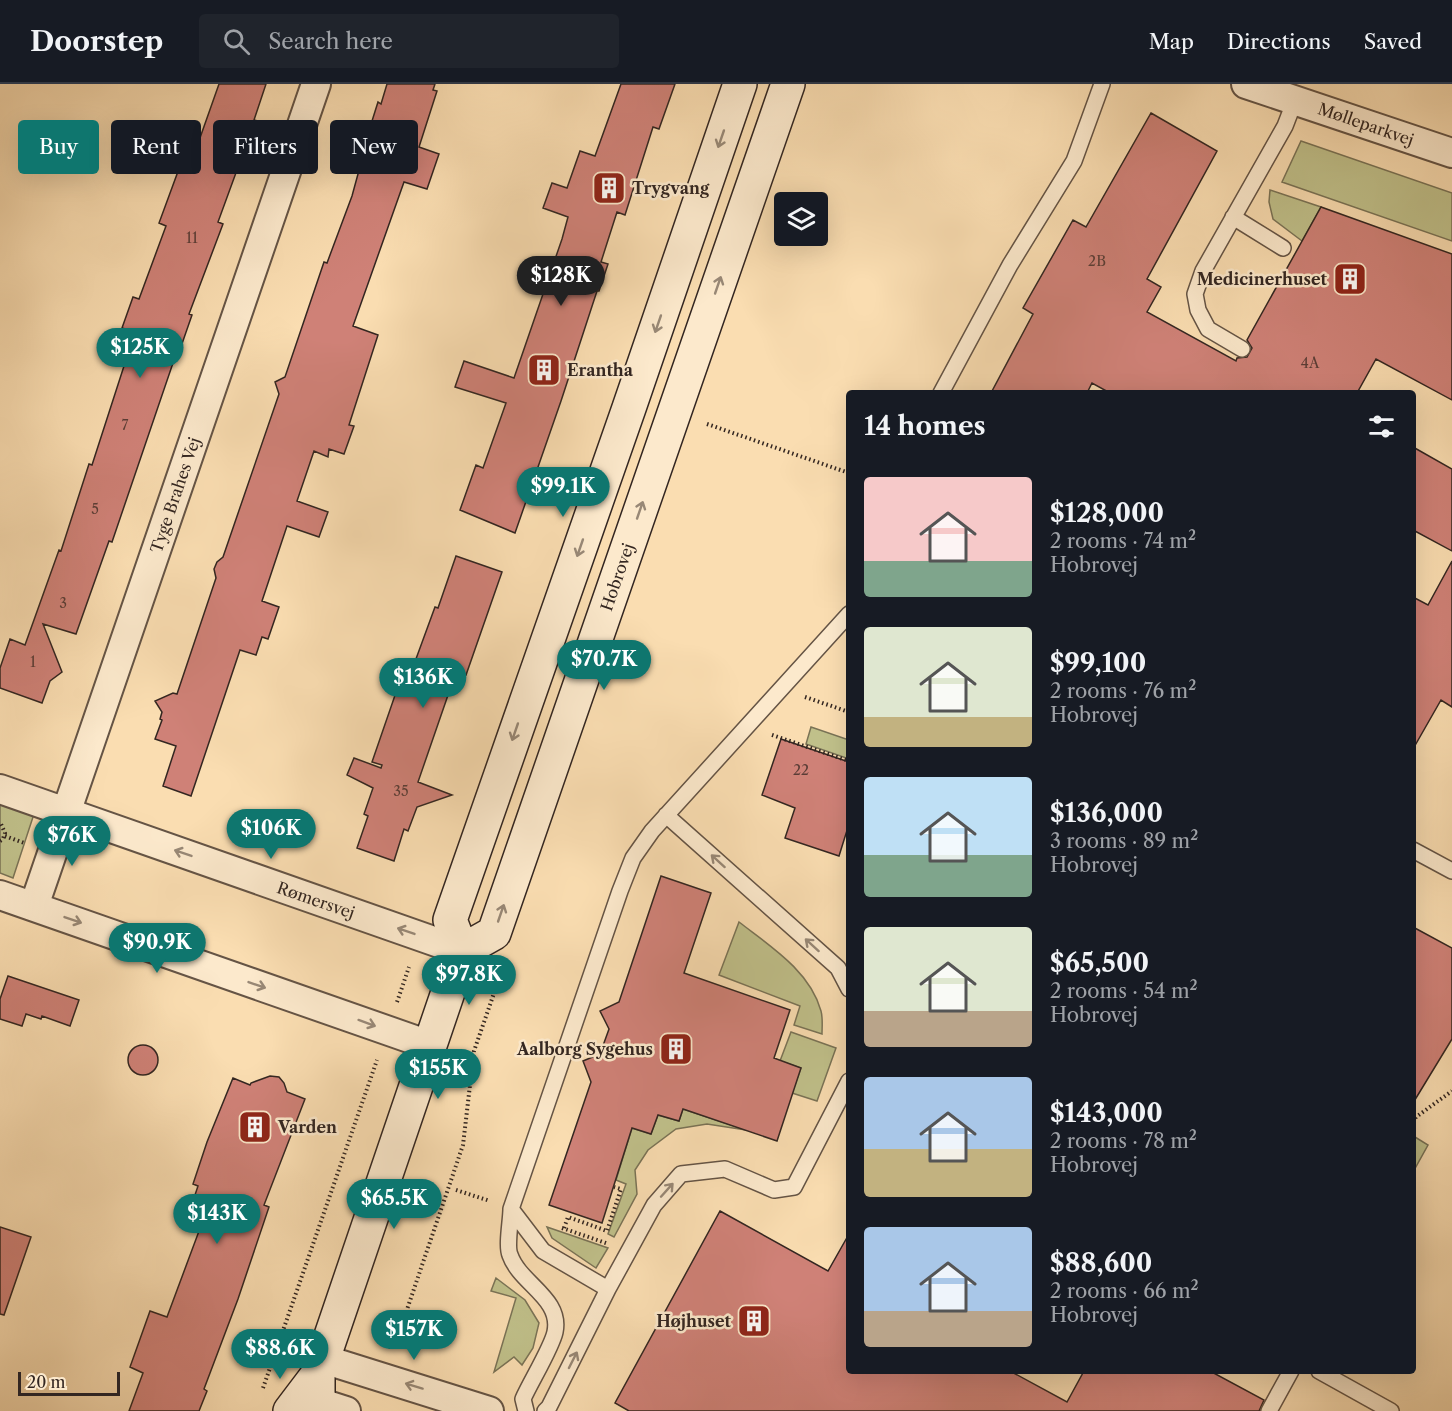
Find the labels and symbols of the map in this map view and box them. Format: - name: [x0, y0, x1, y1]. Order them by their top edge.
- street label: Mølleparkvej: [1315, 98, 1417, 150]
- one-way arrow: [714, 129, 725, 148]
- building icon: Trygvang: [591, 170, 627, 206]
- place label: Trygvang: [632, 178, 710, 198]
- house number: 11: [186, 229, 198, 247]
- house number: 2B: [1088, 252, 1106, 270]
- pin: $128K: [519, 256, 603, 307]
- building icon: Medicinerhuset: [1332, 261, 1368, 297]
- place label: Medicinerhuset: [1197, 269, 1328, 289]
- one-way arrow: [714, 276, 725, 295]
- one-way arrow: [651, 314, 662, 333]
- pin: $125K: [98, 328, 182, 379]
- building icon: Erantha: [526, 352, 562, 388]
- house number: 4A: [1301, 354, 1320, 372]
- place label: Erantha: [567, 360, 634, 380]
- house number: 7: [122, 416, 129, 434]
- street label: Tyge Brahes Vej: [146, 435, 204, 555]
- pin: $99.1K: [514, 467, 612, 518]
- house number: 5: [91, 500, 99, 518]
- one-way arrow: [635, 501, 646, 520]
- one-way arrow: [573, 538, 584, 557]
- street label: Hobrovej: [596, 540, 638, 614]
- house number: 3: [59, 594, 67, 612]
- pin: $70.7K: [555, 640, 653, 691]
- house number: 1: [30, 653, 36, 671]
- pin: $136K: [381, 658, 465, 709]
- one-way arrow: [509, 722, 520, 741]
- house number: 22: [793, 761, 809, 779]
- house number: 35: [393, 782, 409, 800]
- pin: $106K: [229, 809, 313, 860]
- pin: $76K: [36, 816, 108, 867]
- one-way arrow: [174, 847, 193, 858]
- one-way arrow: [711, 854, 726, 868]
- street label: Rømersvej: [275, 877, 357, 923]
- one-way arrow: [496, 904, 507, 923]
- one-way arrow: [63, 916, 82, 927]
- pin: $90.9K: [108, 923, 206, 974]
- one-way arrow: [397, 925, 416, 936]
- one-way arrow: [805, 938, 820, 952]
- pin: $97.8K: [420, 955, 518, 1006]
- one-way arrow: [247, 980, 266, 991]
- one-way arrow: [357, 1019, 376, 1030]
- building icon: Aalborg Sygehus: [658, 1031, 694, 1067]
- place label: Aalborg Sygehus: [516, 1039, 653, 1059]
- pin: $155K: [396, 1049, 480, 1100]
- building icon: Varden: [237, 1109, 273, 1145]
- place label: Varden: [277, 1117, 337, 1137]
- pin: $65.5K: [345, 1179, 443, 1230]
- one-way arrow: [660, 1183, 674, 1198]
- pin: $143K: [175, 1194, 259, 1245]
- building icon: Højhuset: [736, 1303, 772, 1339]
- pin: $157K: [372, 1310, 456, 1361]
- place label: Højhuset: [656, 1311, 732, 1331]
- pin: $88.6K: [231, 1329, 329, 1380]
- one-way arrow: [567, 1351, 579, 1369]
- scale bar: [18, 1369, 120, 1396]
- one-way arrow: [405, 1380, 424, 1391]

